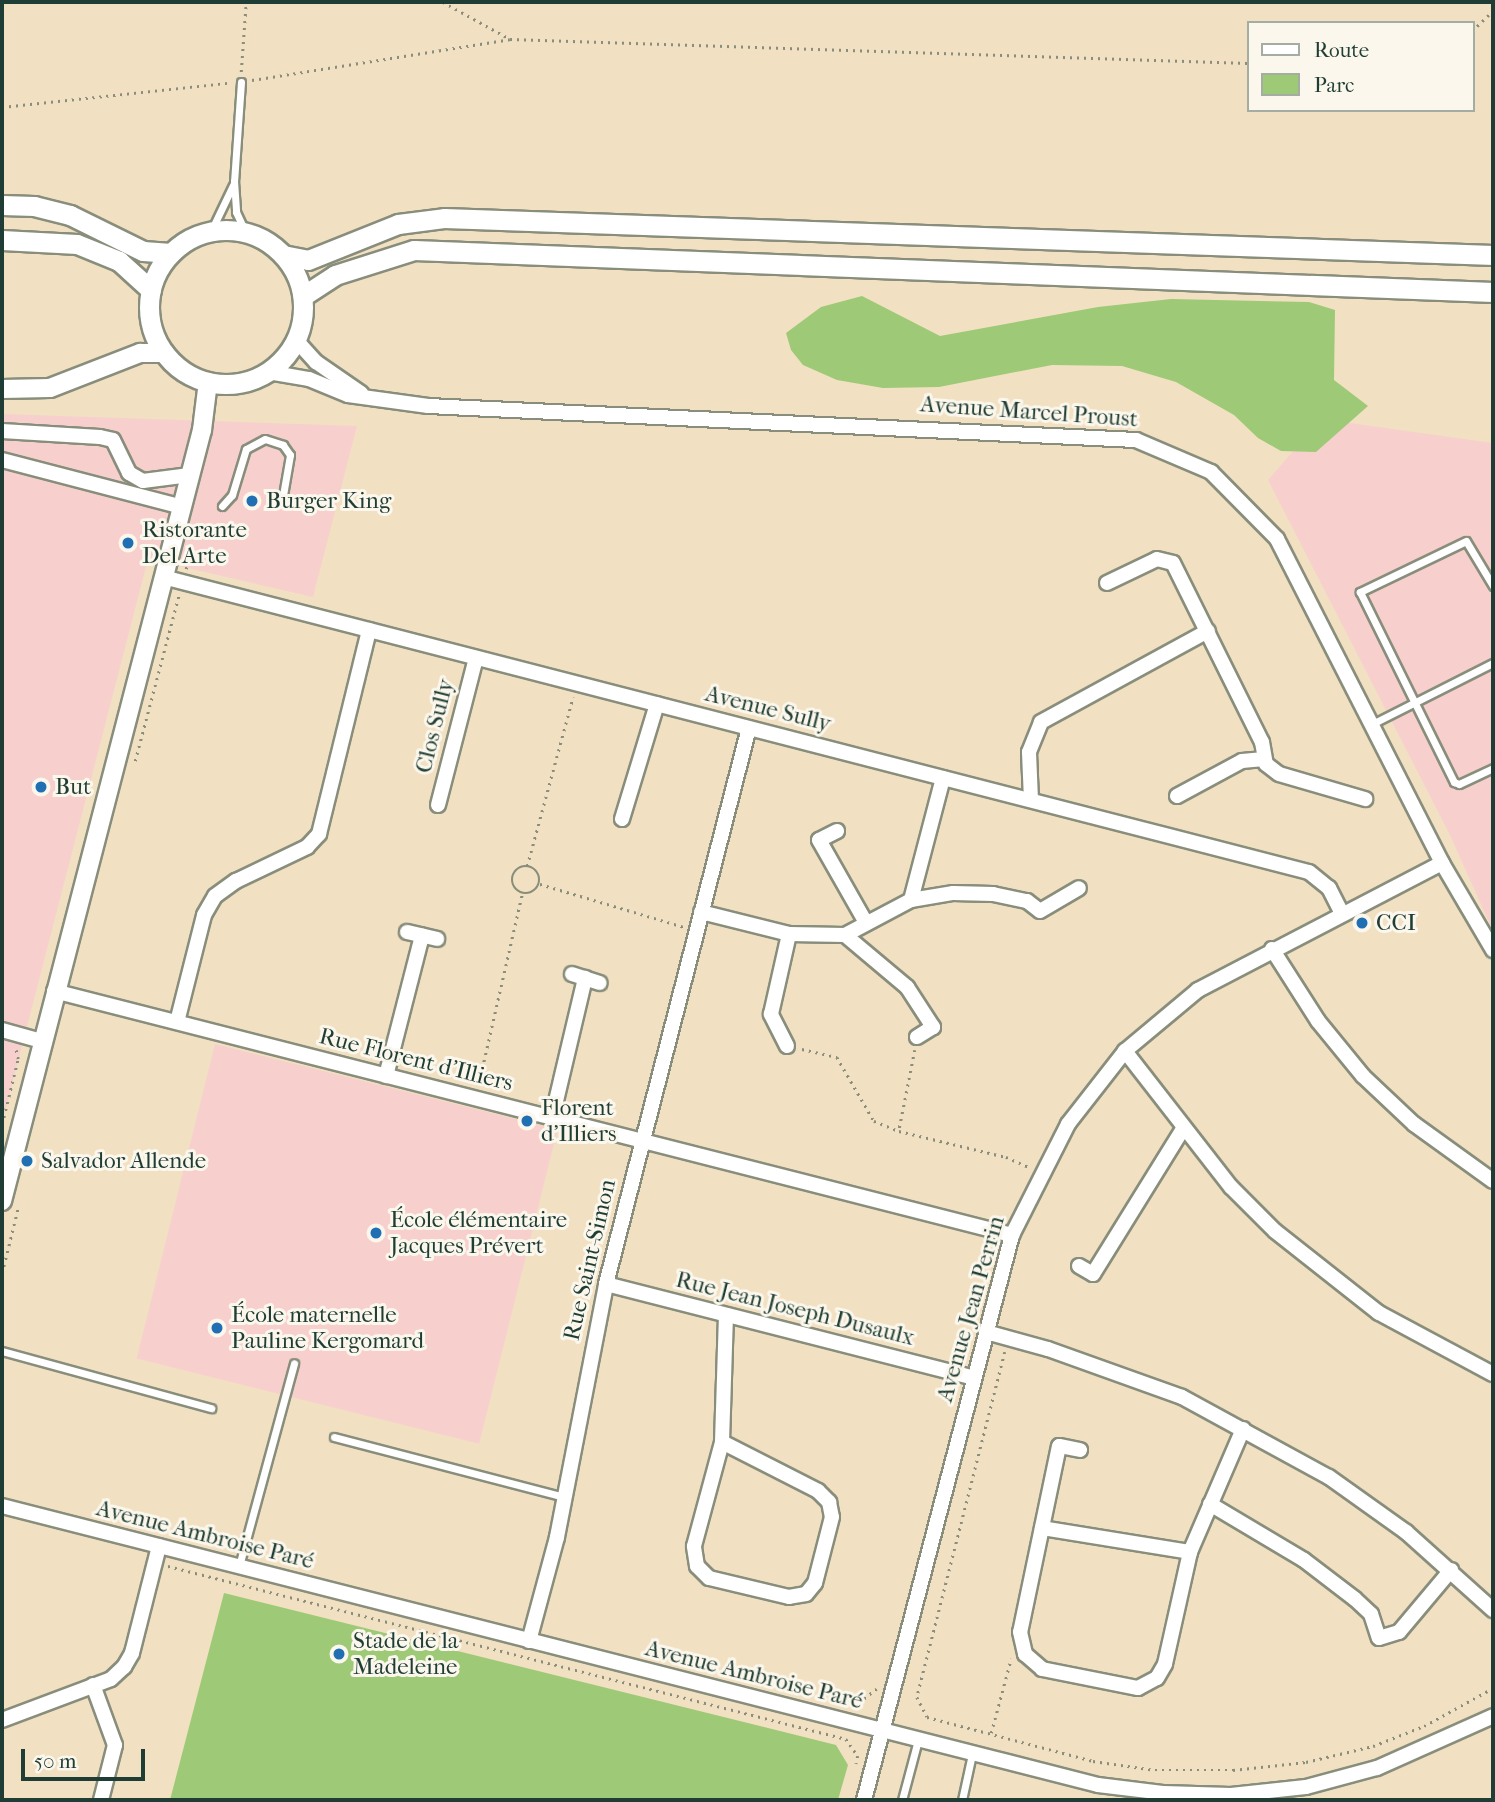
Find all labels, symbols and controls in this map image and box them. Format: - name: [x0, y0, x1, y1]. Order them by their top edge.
- legend: [1246, 21, 1474, 112]
- text: Route: [1314, 38, 1369, 62]
- text: Parc: [1314, 73, 1354, 97]
- street label: Avenue Marcel Proust: [919, 391, 1139, 433]
- place label: Burger King: [266, 487, 391, 515]
- marker: Burger King: [244, 493, 260, 509]
- place label: Ristorante Del Arte: [142, 516, 247, 570]
- marker: Ristorante Del Arte: [120, 535, 136, 551]
- street label: Clos Sully: [410, 676, 460, 776]
- street label: Avenue Sully: [702, 680, 834, 738]
- place label: But: [55, 773, 91, 801]
- marker: But: [33, 779, 49, 795]
- place label: CCI: [1376, 909, 1416, 937]
- marker: CCI: [1354, 915, 1370, 931]
- street label: Rue Florent d'Illiers: [316, 1023, 516, 1097]
- place label: Florent d'Illiers: [541, 1094, 616, 1148]
- marker: Florent d'Illiers: [519, 1113, 535, 1129]
- place label: Salvador Allende: [41, 1147, 206, 1175]
- marker: Salvador Allende: [19, 1153, 35, 1169]
- street label: Rue Saint-Simon: [558, 1177, 622, 1343]
- place label: École élémentaire Jacques Prévert: [390, 1206, 567, 1260]
- street label: Avenue Jean Perrin: [931, 1213, 1011, 1405]
- marker: École élémentaire Jacques Prévert: [368, 1225, 384, 1241]
- street label: Rue Jean Joseph Dusaulx: [673, 1266, 917, 1352]
- place label: École maternelle Pauline Kergomard: [231, 1301, 424, 1355]
- marker: École maternelle Pauline Kergomard: [209, 1320, 225, 1336]
- street label: Avenue Ambroise Paré: [93, 1495, 317, 1575]
- place label: Stade de la Madeleine: [353, 1627, 458, 1681]
- street label: Avenue Ambroise Paré: [642, 1635, 866, 1715]
- marker: Stade de la Madeleine: [331, 1646, 347, 1662]
- scale bar: [24, 1736, 149, 1780]
- text: 50 m: [34, 1749, 77, 1773]

